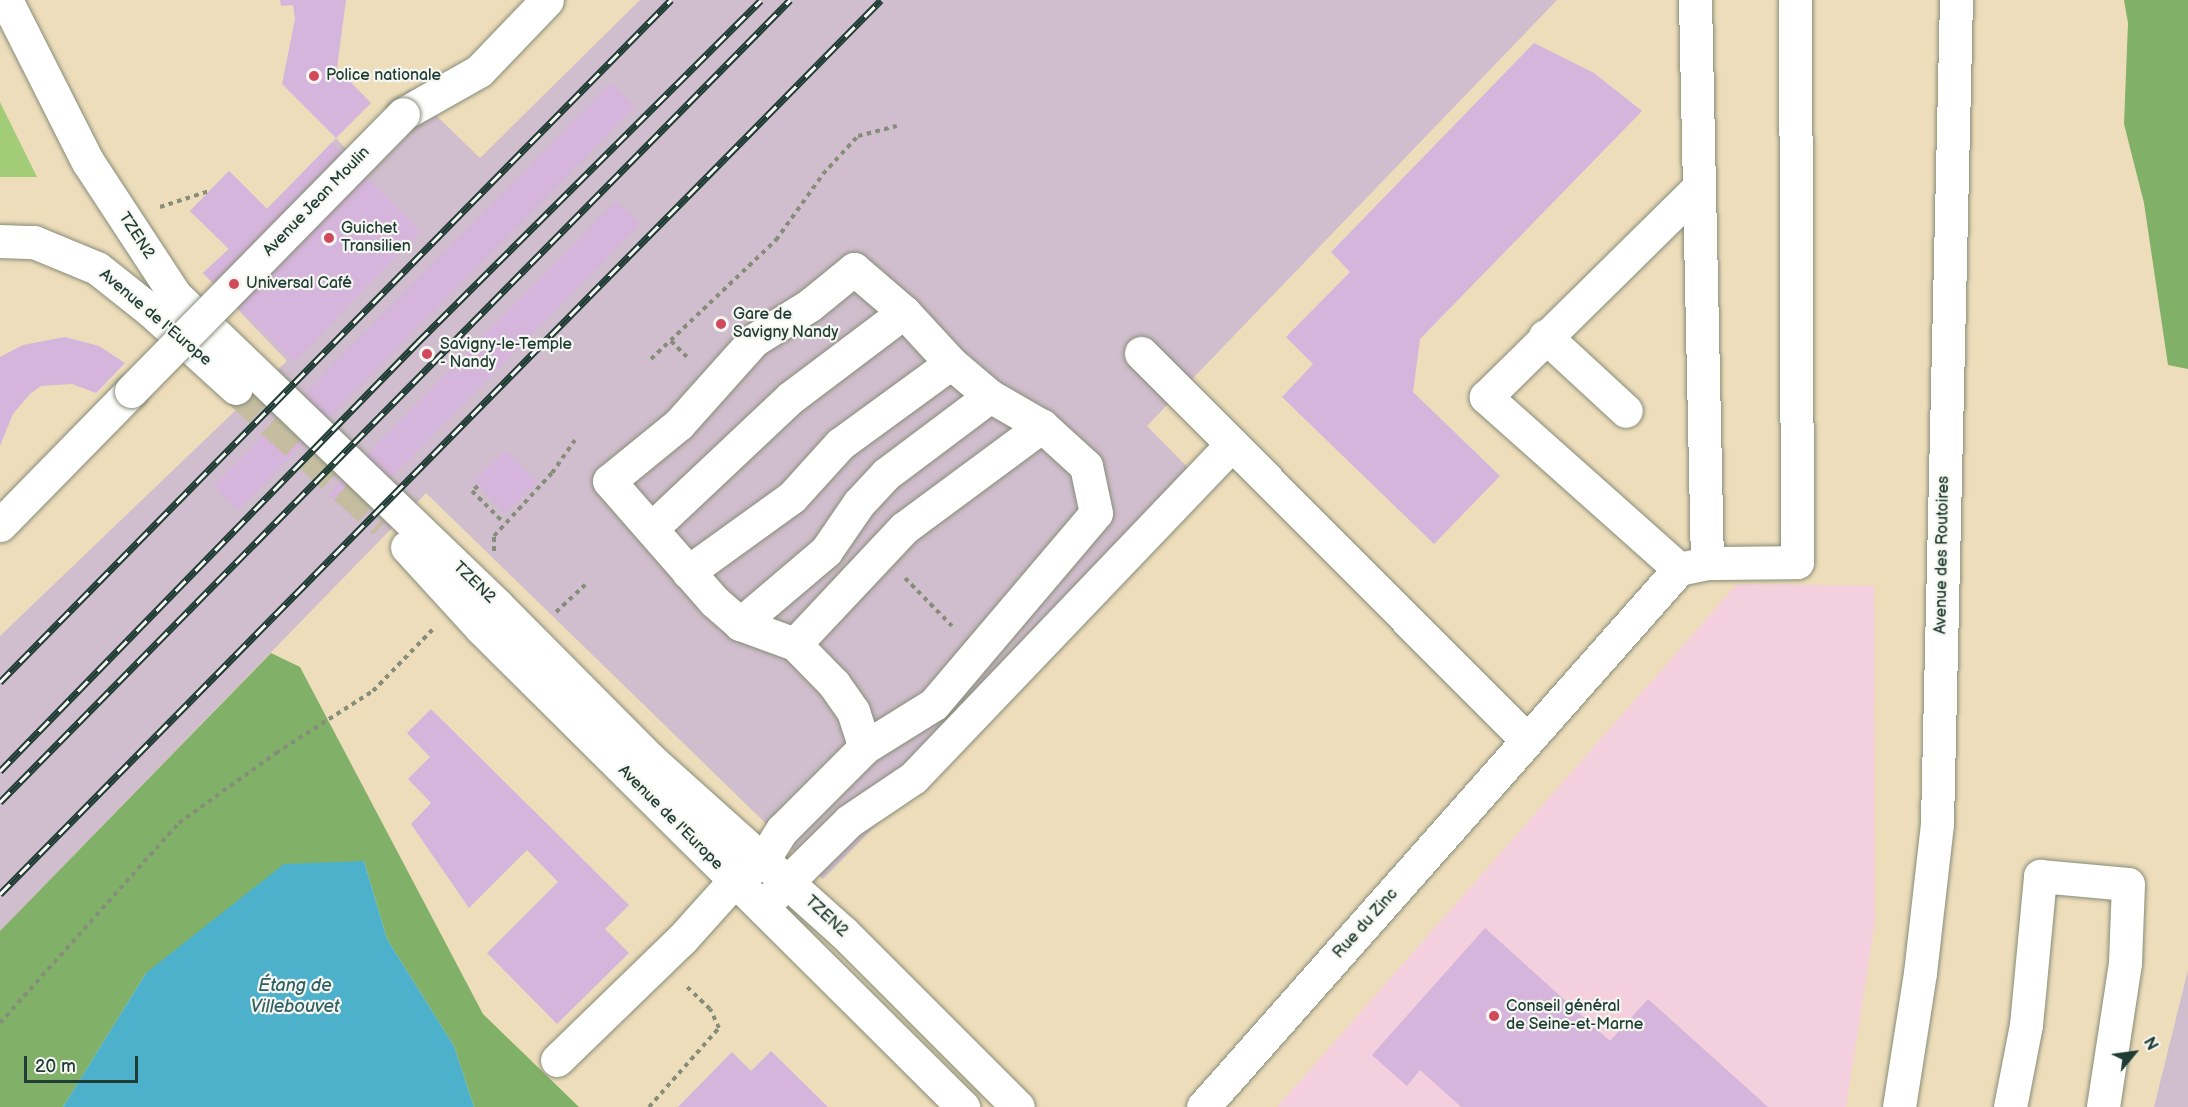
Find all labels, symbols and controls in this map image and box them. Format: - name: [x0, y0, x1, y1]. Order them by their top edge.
- place label: Police nationale: [326, 66, 441, 86]
- marker: Police nationale: [307, 69, 321, 83]
- street label: Avenue Jean Moulin: [259, 143, 375, 261]
- street label: TZEN2: [114, 209, 158, 263]
- place label: Guichet Transilien: [341, 219, 411, 257]
- marker: Guichet Transilien: [322, 231, 336, 245]
- street label: Avenue de l'Europe: [95, 266, 215, 370]
- place label: Universal Café: [246, 274, 352, 294]
- marker: Universal Café: [227, 277, 241, 291]
- place label: Gare de Savigny Nandy: [733, 305, 839, 343]
- marker: Gare de Savigny Nandy: [714, 317, 728, 331]
- place label: Savigny-le-Temple - Nandy: [440, 335, 572, 373]
- marker: Savigny-le-Temple - Nandy: [418, 345, 436, 363]
- street label: Avenue des Routoires: [1932, 476, 1954, 634]
- street label: TZEN2: [449, 558, 499, 608]
- street label: Avenue de l'Europe: [614, 762, 726, 874]
- street label: Rue du Zinc: [1330, 885, 1402, 963]
- street label: TZEN2: [801, 892, 851, 942]
- water label: Étang de Villebouvet: [251, 976, 339, 1018]
- place label: Conseil général de Seine-et-Marne: [1506, 997, 1644, 1035]
- marker: Conseil général de Seine-et-Marne: [1487, 1009, 1501, 1023]
- north arrow: [2104, 1023, 2164, 1083]
- text: N: [2139, 1034, 2161, 1054]
- scale bar: [27, 1044, 141, 1082]
- text: 20 m: [35, 1056, 76, 1077]

